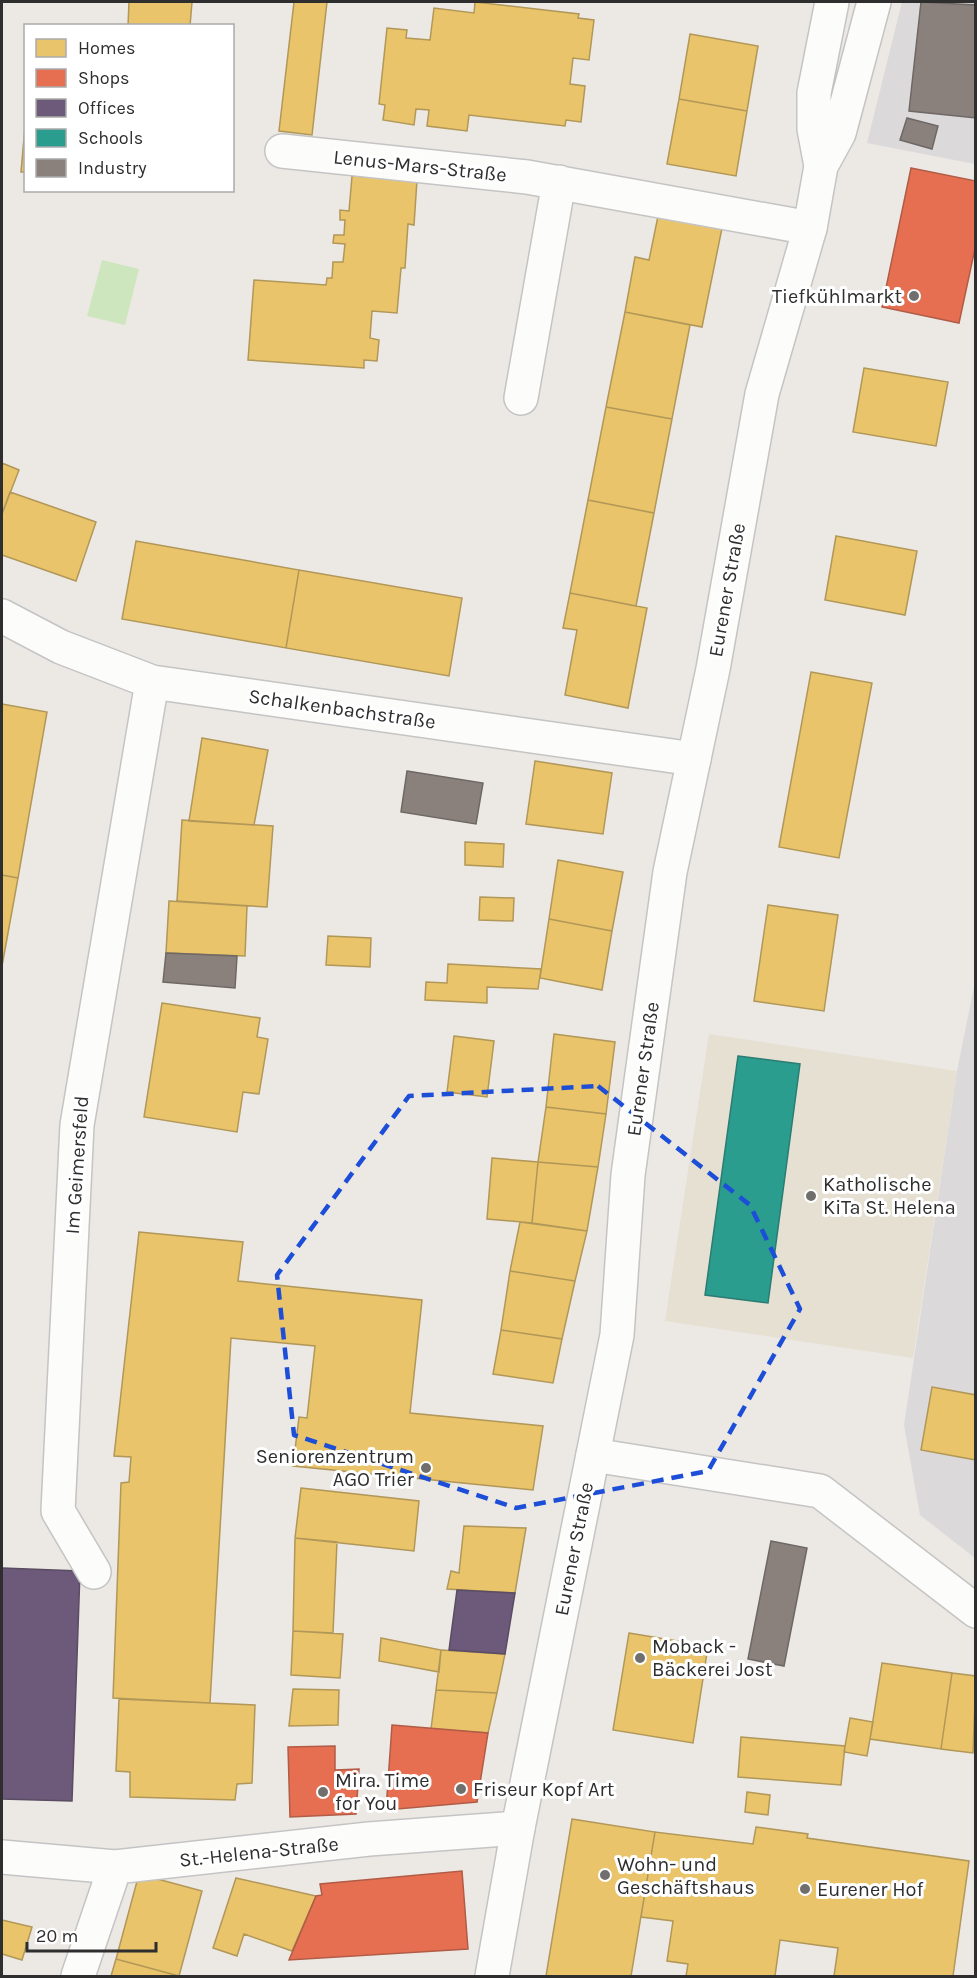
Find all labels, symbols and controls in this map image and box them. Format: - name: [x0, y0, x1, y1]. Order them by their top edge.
- legend: [24, 24, 234, 192]
- text: Homes: [78, 37, 135, 59]
- text: Shops: [78, 67, 130, 89]
- text: Offices: [78, 97, 135, 119]
- text: Schools: [78, 127, 143, 149]
- street label: Lenus-Mars-Straße: [332, 145, 508, 187]
- text: Industry: [78, 157, 147, 179]
- place label: Tiefkühlmarkt: [772, 285, 902, 308]
- marker: Tiefkühlmarkt: [907, 289, 921, 303]
- street label: Eurener Straße: [704, 521, 750, 659]
- street label: Schalkenbachstraße: [247, 684, 437, 734]
- street label: Eurener Straße: [622, 1000, 664, 1138]
- street label: Im Geimersfeld: [61, 1095, 93, 1235]
- place label: Katholische KiTa St. Helena: [823, 1173, 956, 1219]
- marker: Katholische KiTa St. Helena: [804, 1189, 818, 1203]
- place label: Seniorenzentrum AGO Trier: [256, 1445, 415, 1491]
- marker: Seniorenzentrum AGO Trier: [419, 1461, 433, 1475]
- street label: Eurener Straße: [550, 1480, 598, 1618]
- place label: Moback - Bäckerei Jost: [652, 1635, 773, 1681]
- marker: Moback - Bäckerei Jost: [633, 1651, 647, 1665]
- place label: Mira. Time for You: [335, 1769, 429, 1815]
- place label: Friseur Kopf Art: [473, 1778, 615, 1801]
- marker: Friseur Kopf Art: [454, 1782, 468, 1796]
- marker: Mira. Time for You: [316, 1785, 330, 1799]
- street label: St.-Helena-Straße: [178, 1832, 340, 1872]
- place label: Wohn- und Geschäftshaus: [617, 1853, 755, 1899]
- marker: Wohn- und Geschäftshaus: [598, 1868, 612, 1882]
- place label: Eurener Hof: [817, 1878, 923, 1901]
- marker: Eurener Hof: [798, 1882, 812, 1896]
- scale bar: [27, 1915, 156, 1953]
- text: 20 m: [36, 1925, 78, 1947]

